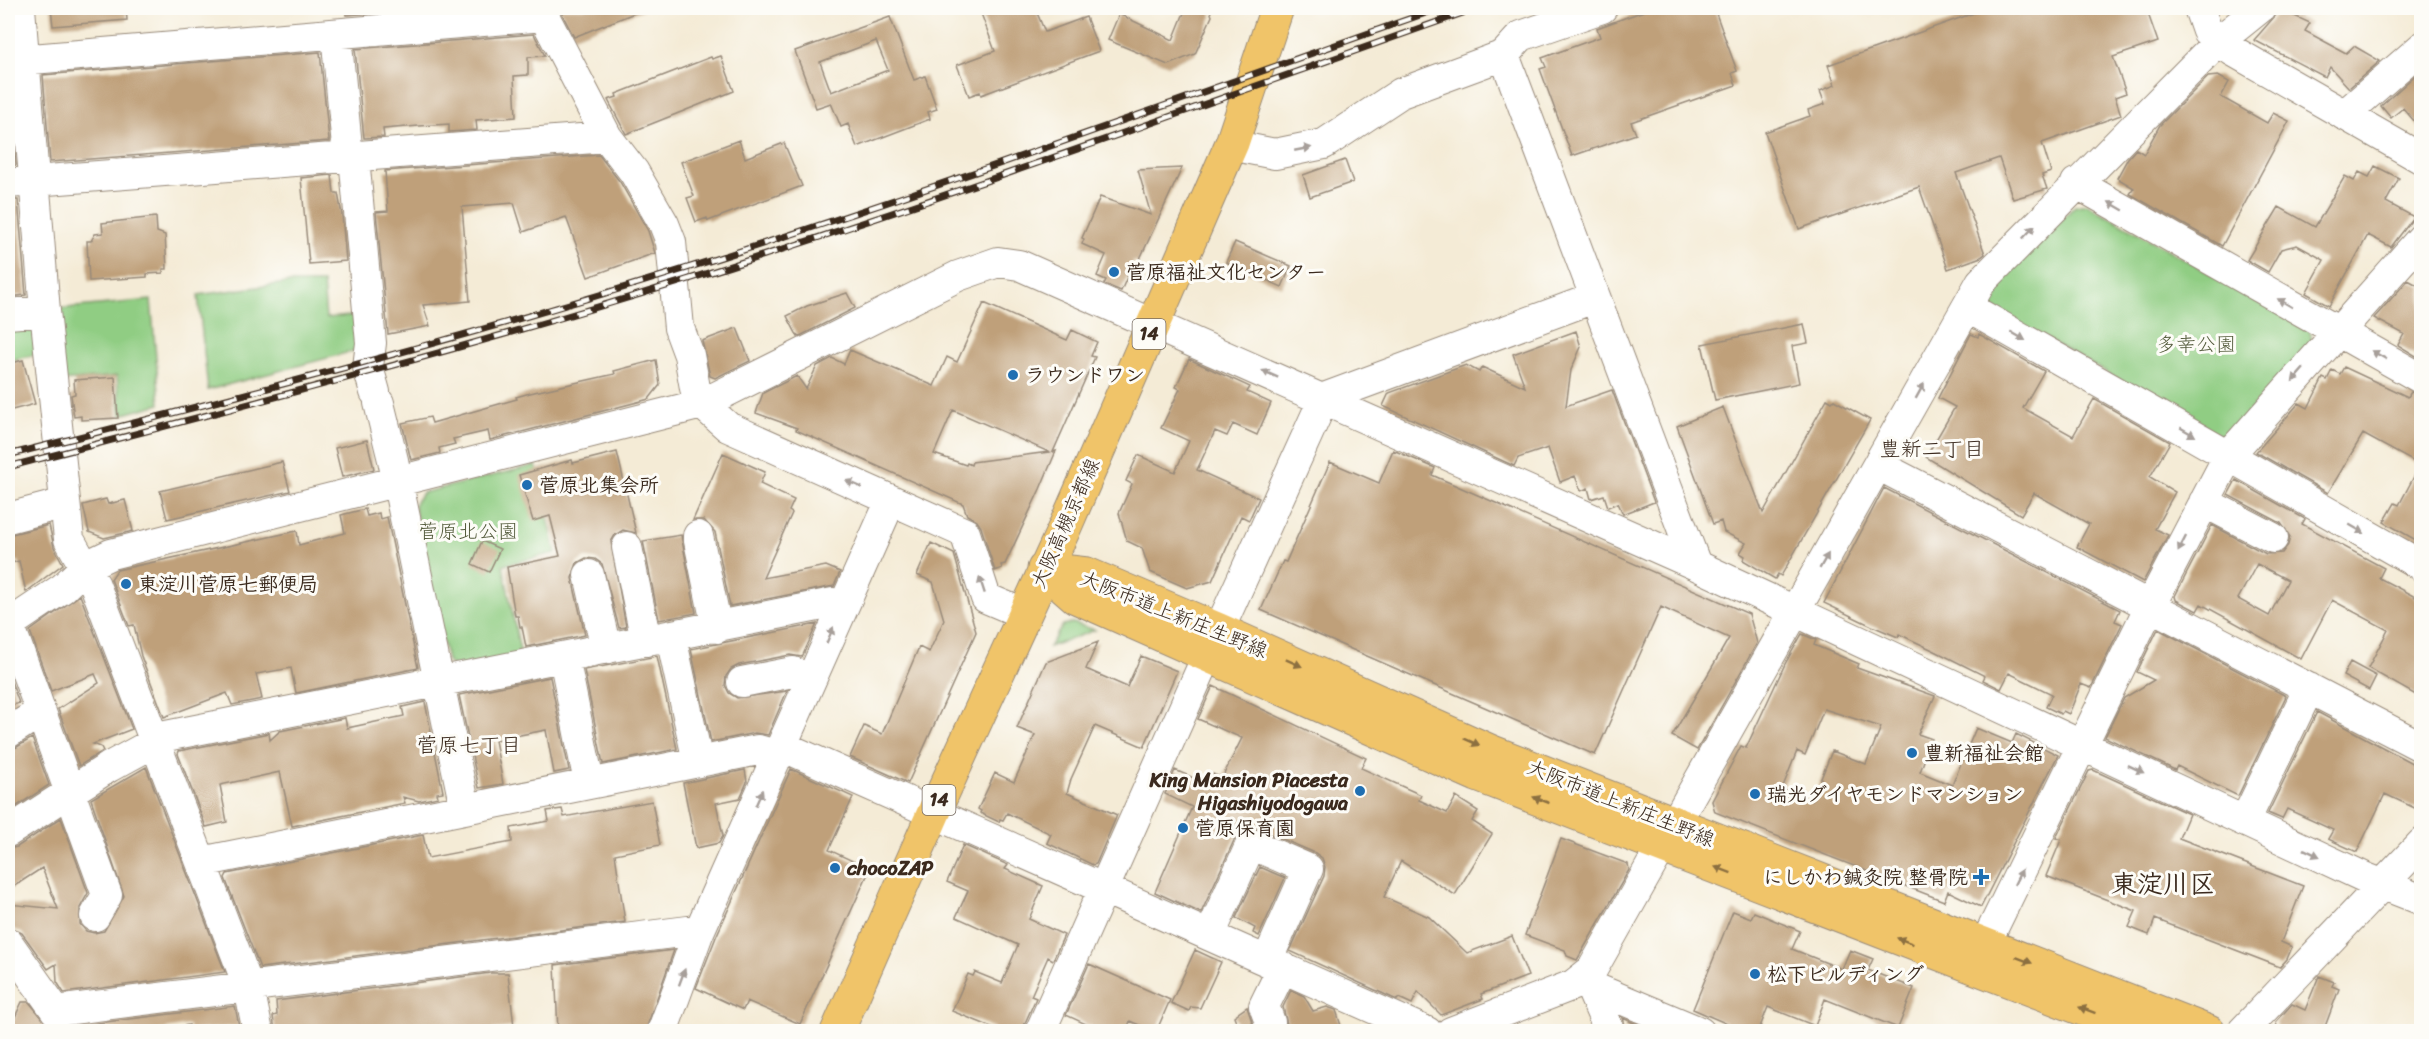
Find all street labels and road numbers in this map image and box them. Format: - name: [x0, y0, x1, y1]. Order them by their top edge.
- road number: 14: [1132, 319, 1166, 349]
- street label: 大阪高槻京都線: [1021, 452, 1110, 594]
- street label: 大阪市道上新庄生野線: [1075, 561, 1273, 668]
- street label: 大阪市道上新庄生野線: [1522, 750, 1720, 857]
- road number: 14: [922, 785, 956, 815]

